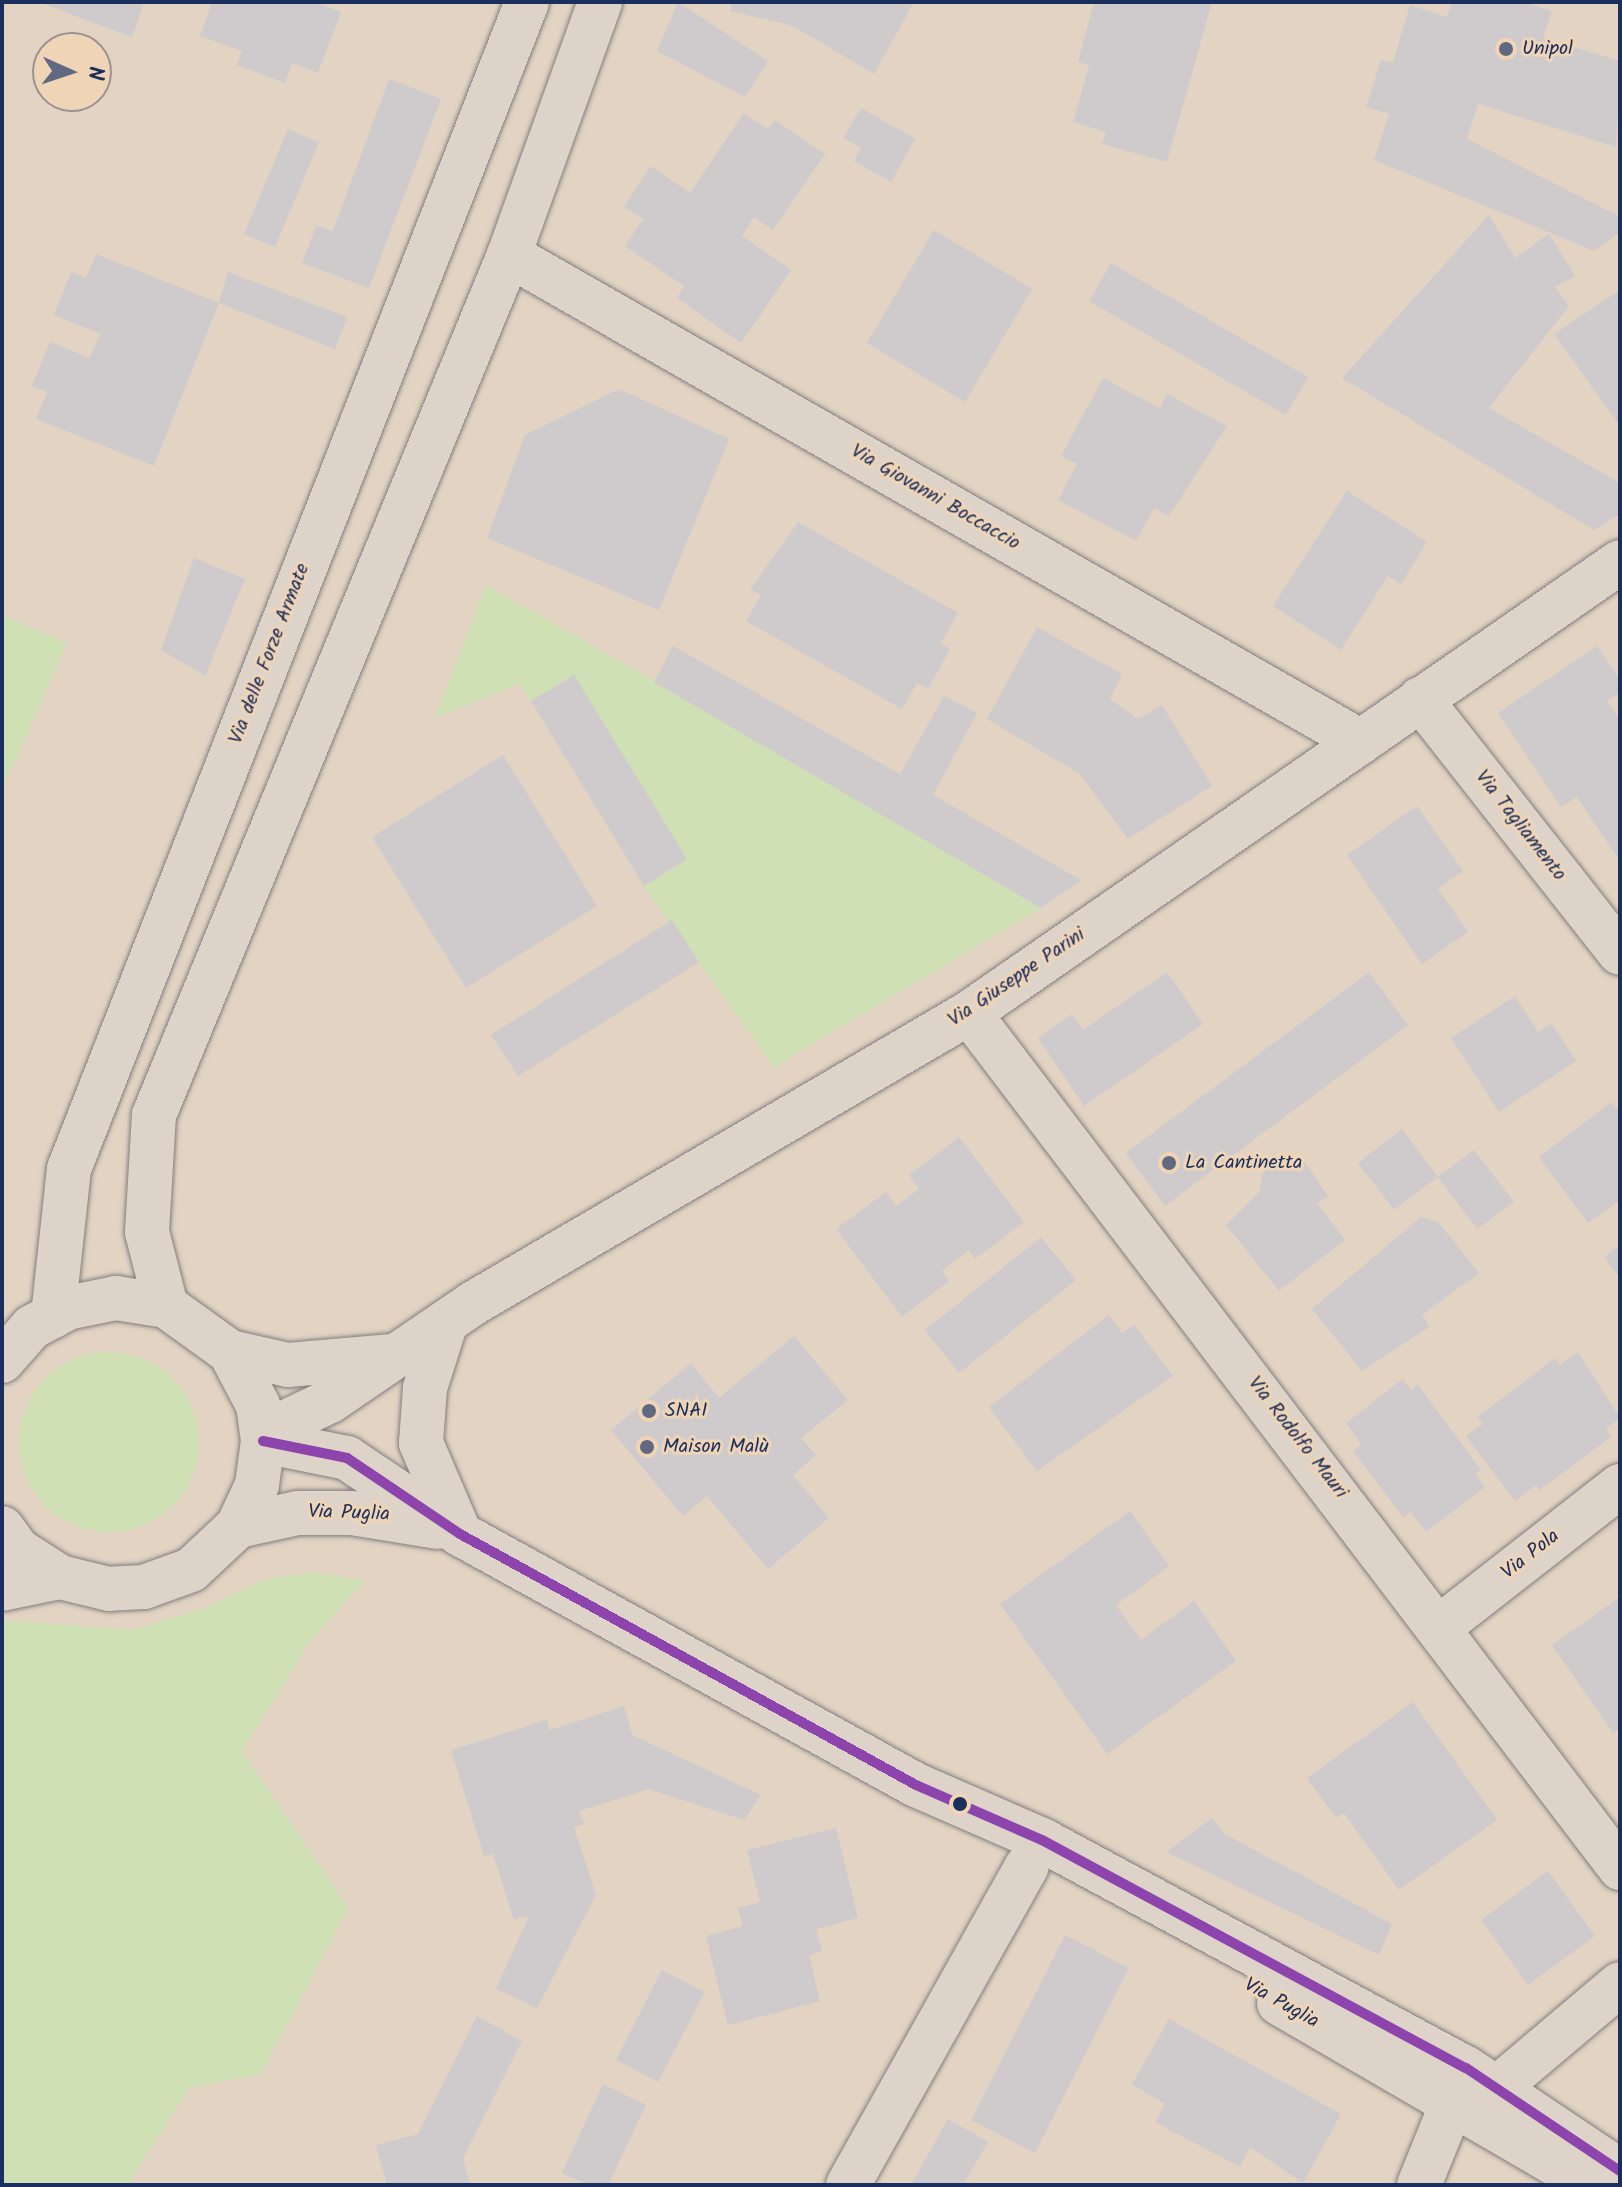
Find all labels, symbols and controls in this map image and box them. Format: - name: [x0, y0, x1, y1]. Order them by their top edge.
- north arrow: [32, 32, 112, 112]
- place label: Unipol: [1522, 37, 1573, 61]
- marker: Unipol: [1497, 40, 1515, 58]
- text: N: [77, 65, 112, 81]
- street label: Via Giovanni Boccaccio: [846, 440, 1024, 556]
- street label: Via delle Forze Armate: [225, 560, 315, 748]
- street label: Via Tagliamento: [1469, 766, 1571, 886]
- street label: Via Giuseppe Parini: [944, 923, 1090, 1033]
- place label: La Cantinetta: [1185, 1151, 1302, 1175]
- marker: La Cantinetta: [1160, 1154, 1178, 1172]
- street label: Via Rodolfo Mauri: [1242, 1372, 1352, 1504]
- place label: SNAI: [665, 1399, 708, 1423]
- marker: SNAI: [640, 1402, 658, 1420]
- place label: Maison Malù: [663, 1435, 769, 1459]
- marker: Maison Malù: [638, 1438, 656, 1456]
- street label: Via Puglia: [308, 1501, 390, 1527]
- street label: Via Pola: [1497, 1525, 1565, 1585]
- unlabelled marker: [952, 1796, 968, 1812]
- street label: Via Puglia: [1239, 1974, 1323, 2034]

